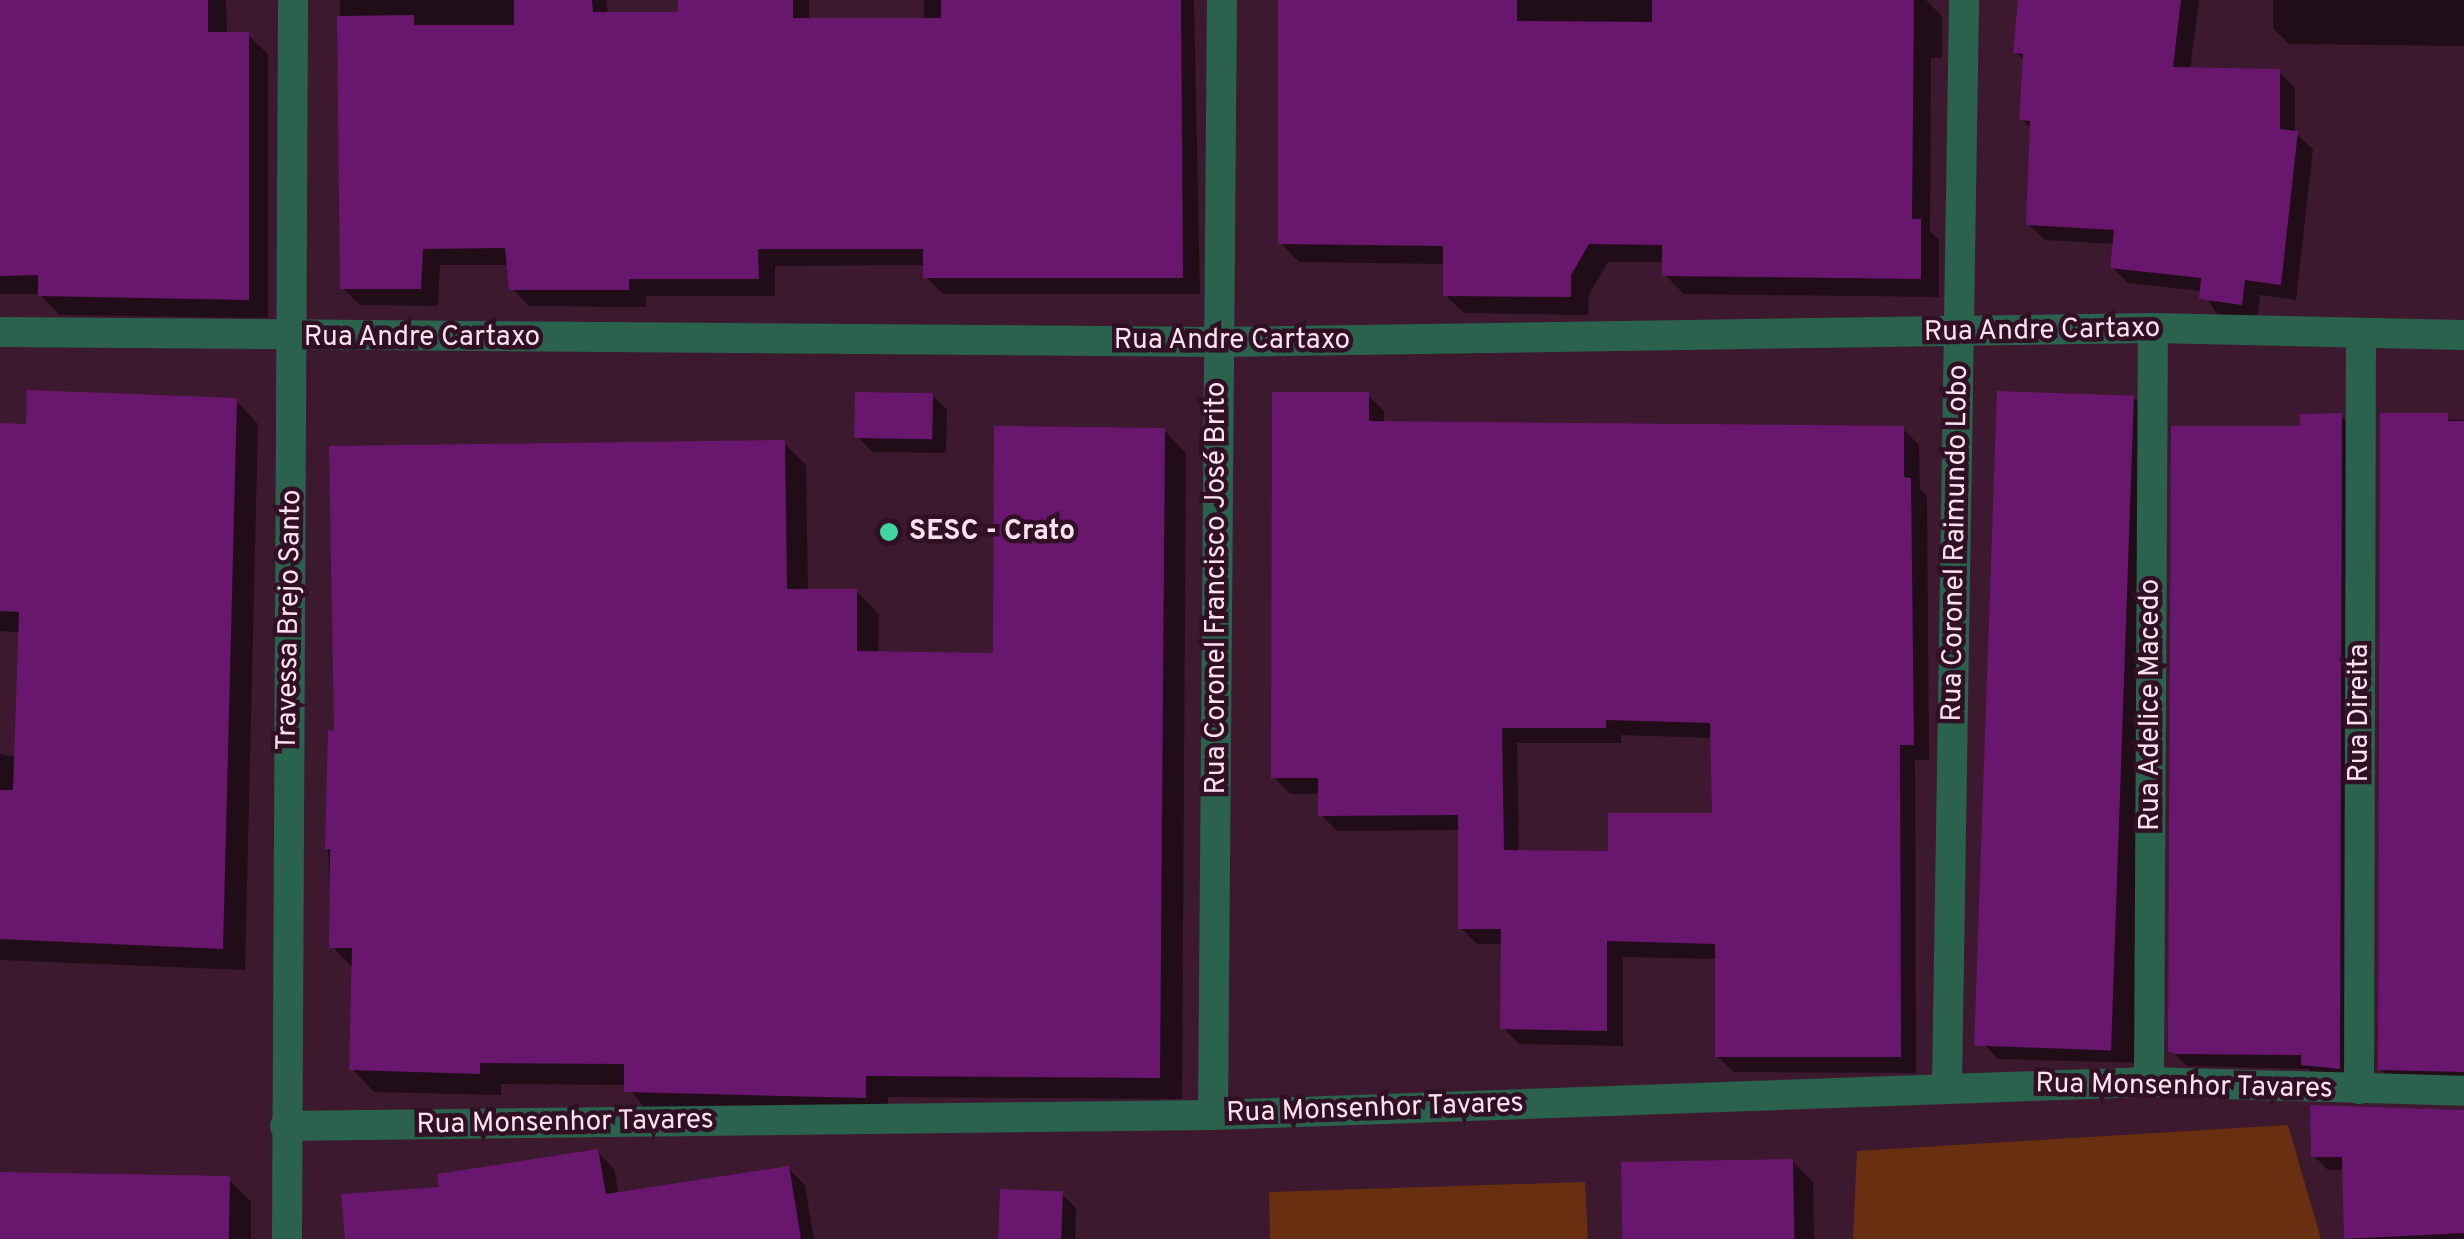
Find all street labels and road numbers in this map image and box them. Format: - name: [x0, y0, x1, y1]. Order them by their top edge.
- street label: Rua Andre Cartaxo: [1923, 312, 2161, 350]
- street label: Rua Andre Cartaxo: [303, 321, 541, 355]
- street label: Rua Andre Cartaxo: [1113, 324, 1351, 358]
- street label: Rua Coronel Raimundo Lobo: [1936, 364, 1976, 722]
- street label: Rua Coronel Francisco José Brito: [1200, 382, 1234, 794]
- street label: Travessa Brejo Santo: [271, 489, 309, 751]
- street label: Rua Adelice Macedo: [2134, 578, 2168, 832]
- street label: Rua Direita: [2343, 643, 2377, 783]
- street label: Rua Monsenhor Tavares: [2034, 1068, 2334, 1106]
- street label: Rua Monsenhor Tavares: [1225, 1087, 1525, 1131]
- street label: Rua Monsenhor Tavares: [415, 1104, 715, 1142]

